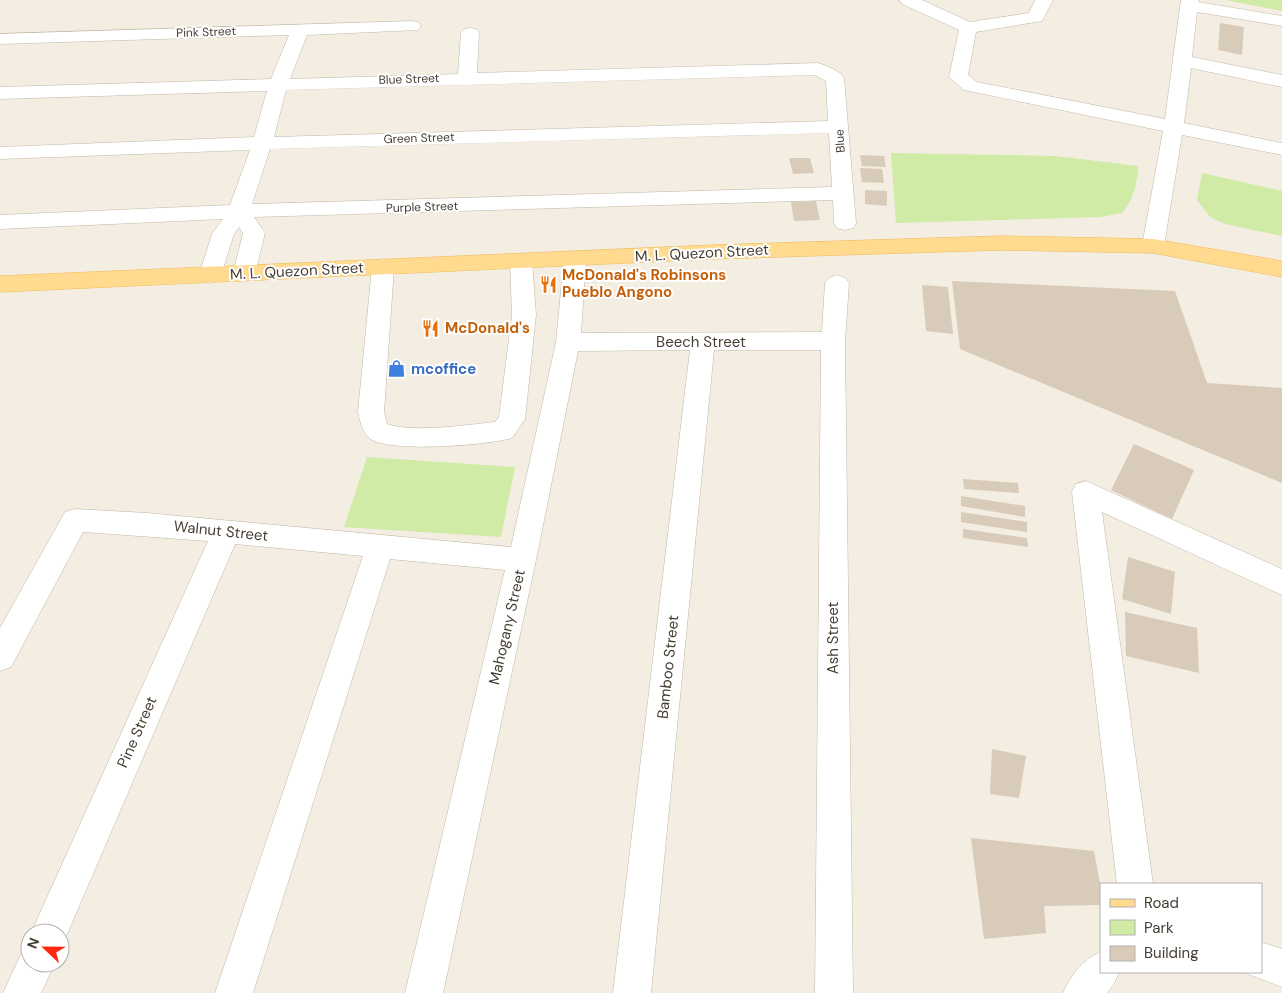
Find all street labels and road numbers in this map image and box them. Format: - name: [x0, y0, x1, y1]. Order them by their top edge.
- street label: Pink Street: [176, 23, 237, 41]
- street label: Blue Street: [378, 70, 440, 88]
- street label: Blue: [831, 128, 849, 153]
- street label: Green Street: [383, 129, 455, 147]
- street label: Purple Street: [386, 198, 459, 216]
- street label: M. L. Quezon Street: [635, 240, 770, 266]
- street label: M. L. Quezon Street: [230, 258, 365, 284]
- street label: Beech Street: [656, 332, 746, 352]
- street label: Walnut Street: [173, 516, 269, 546]
- street label: Mahogany Street: [484, 567, 530, 687]
- street label: Ash Street: [823, 602, 843, 674]
- street label: Bamboo Street: [653, 614, 683, 720]
- street label: Pine Street: [112, 693, 162, 771]

